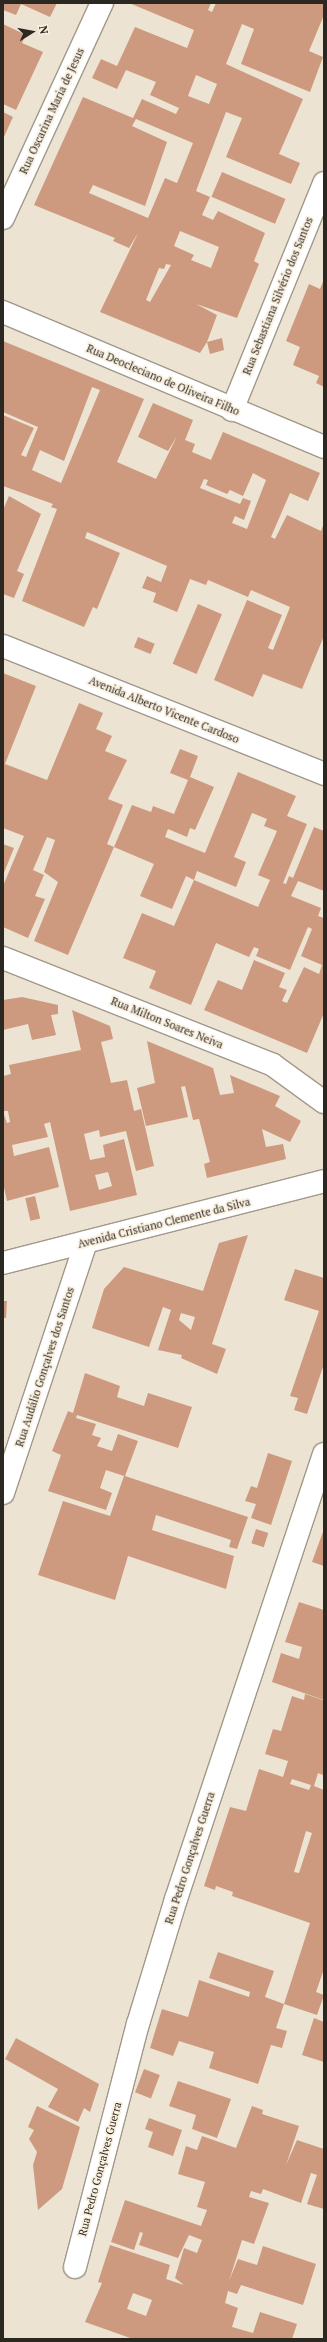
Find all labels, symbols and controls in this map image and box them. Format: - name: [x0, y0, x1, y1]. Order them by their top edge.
- north arrow: [12, 12, 52, 52]
- text: N: [36, 24, 51, 35]
- street label: Rua Oscarina Maria de Jesus: [17, 46, 87, 176]
- street label: Rua Sebastiana Silvério dos Santos: [240, 215, 316, 377]
- street label: Rua Deocleciano de Oliveira Filho: [84, 342, 242, 418]
- street label: Avenida Alberto Vicente Cardoso: [87, 674, 241, 746]
- street label: Rua Milton Soares Neiva: [109, 994, 225, 1052]
- street label: Avenida Cristiano Clemente da Silva: [76, 1195, 252, 1251]
- street label: Rua Audálio Gonçalves dos Santos: [13, 1285, 77, 1449]
- street label: Rua Pedro Gonçalves Guerra: [162, 1790, 218, 1926]
- street label: Rua Pedro Gonçalves Guerra: [76, 2100, 124, 2238]

